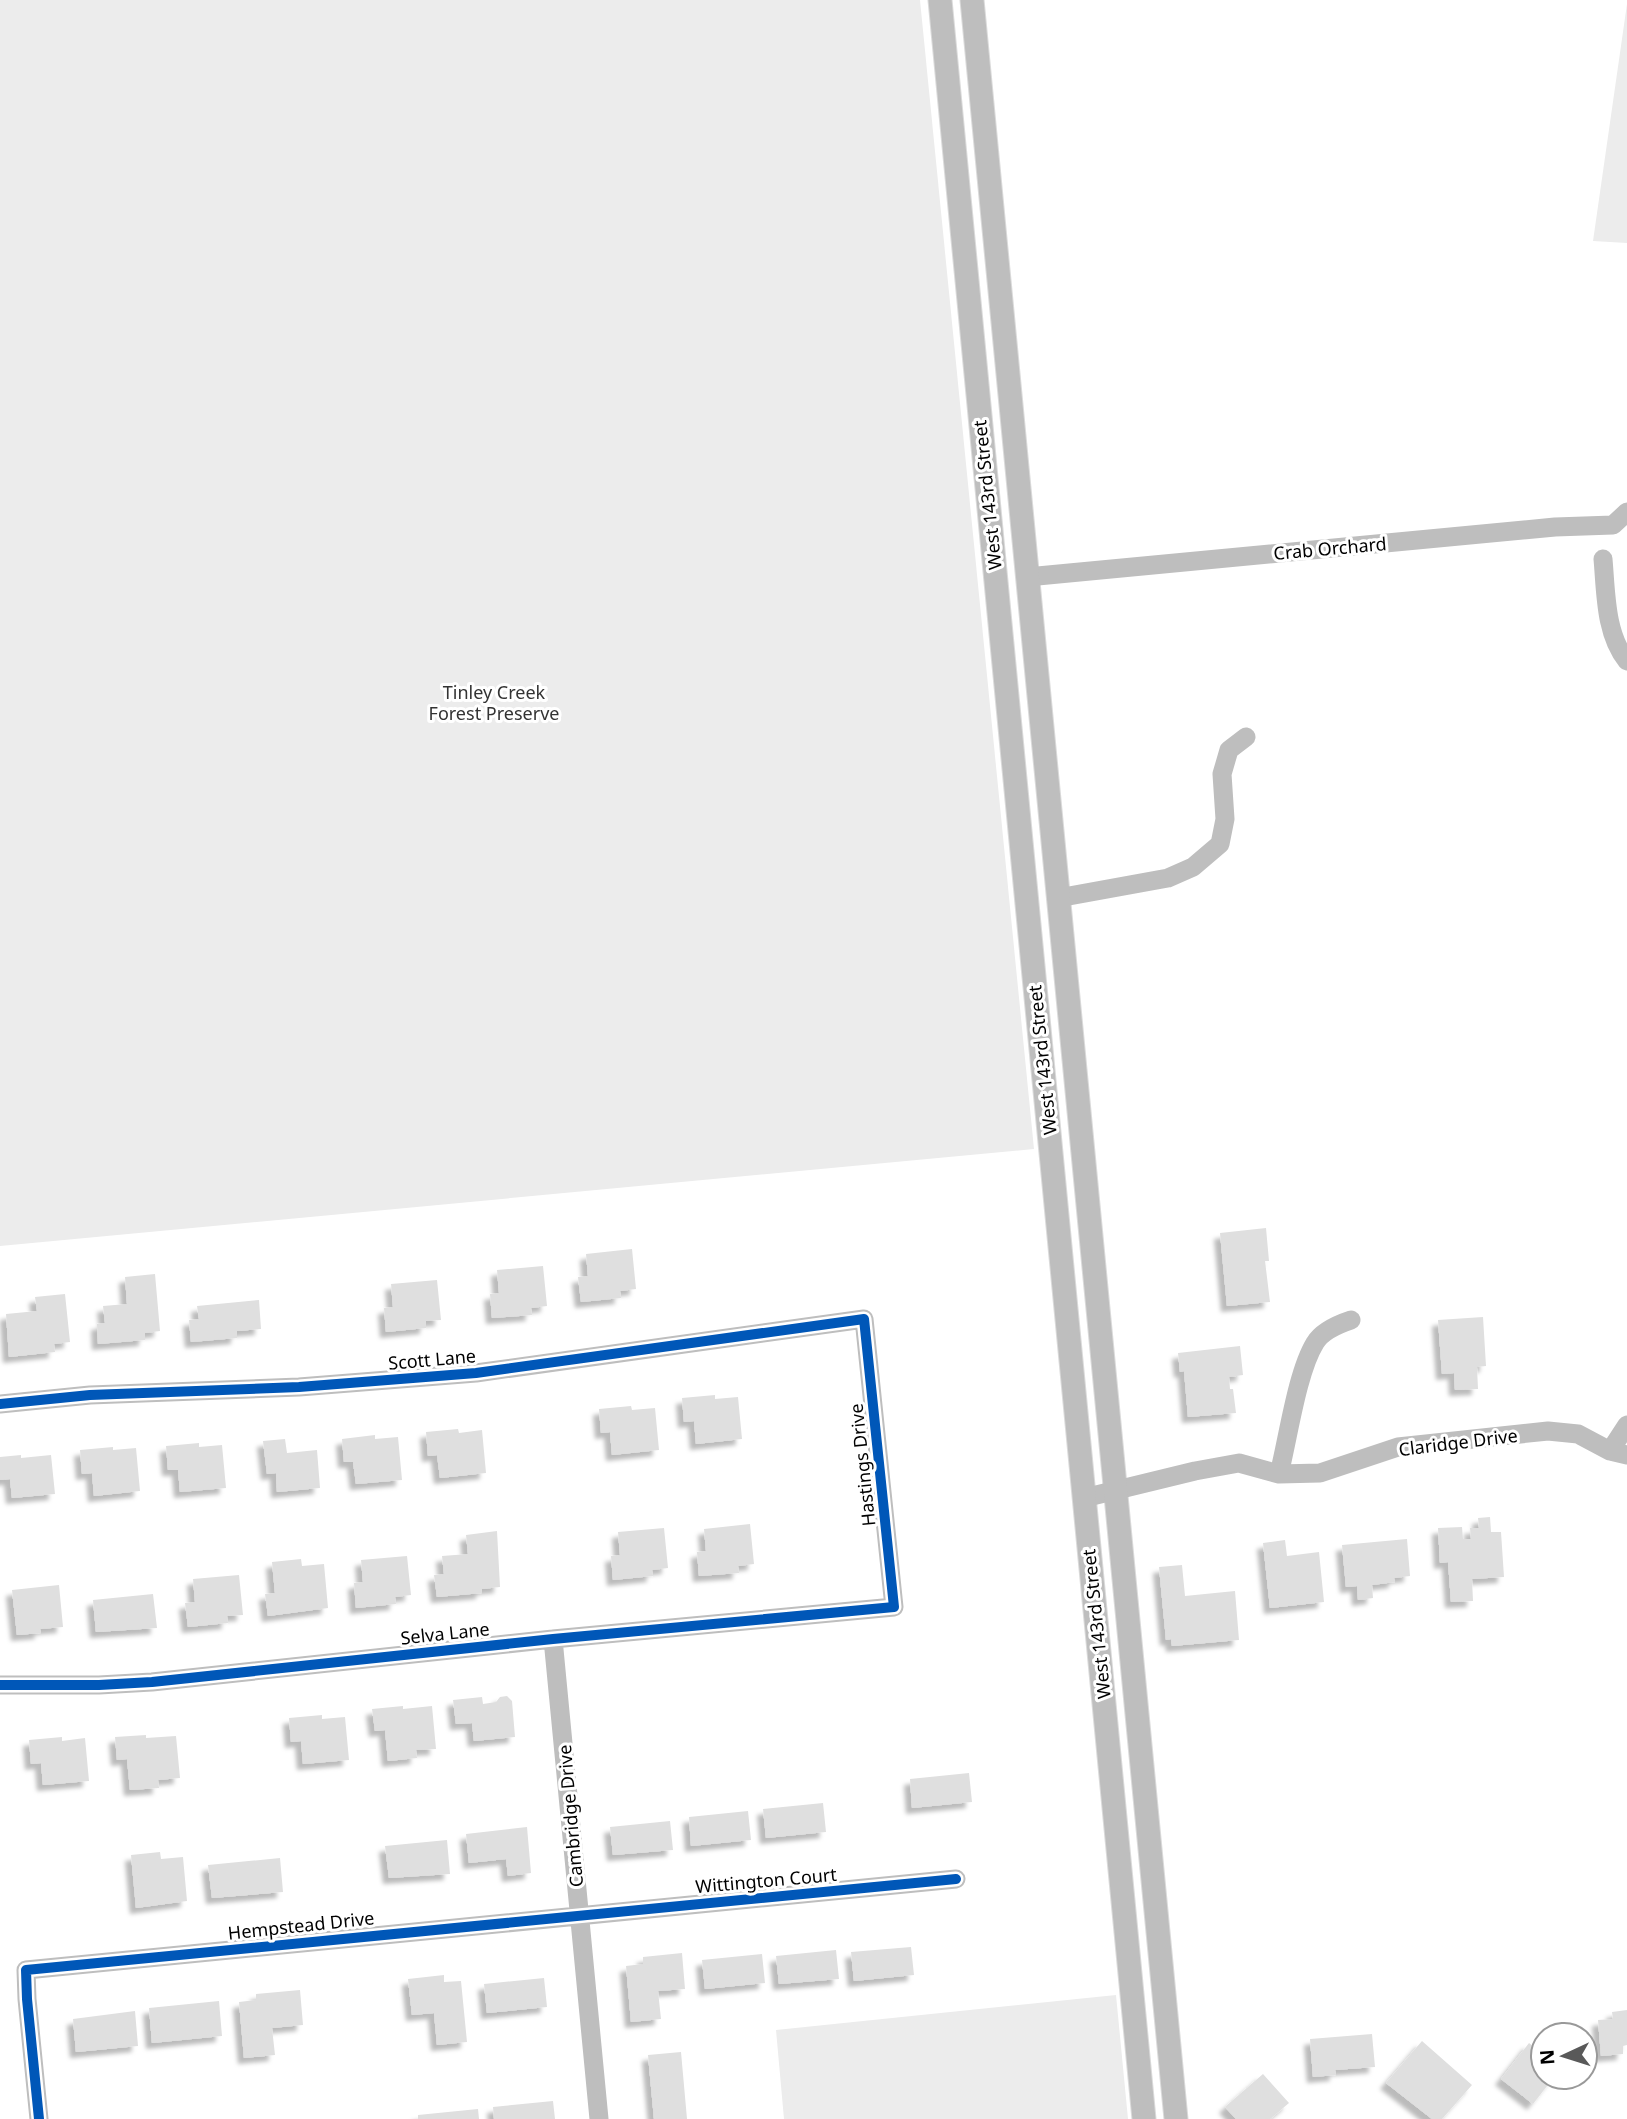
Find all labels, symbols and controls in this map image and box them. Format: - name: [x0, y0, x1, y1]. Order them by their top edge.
- street label: West 143rd Street: [967, 419, 1007, 571]
- street label: Crab Orchard: [1272, 531, 1388, 565]
- park label: Tinley Creek Forest Preserve: [429, 680, 559, 725]
- street label: West 143rd Street: [1022, 984, 1062, 1136]
- street label: Scott Lane: [387, 1343, 477, 1375]
- street label: Hastings Drive: [844, 1402, 880, 1528]
- street label: Claridge Drive: [1397, 1423, 1519, 1461]
- street label: West 143rd Street: [1076, 1548, 1116, 1700]
- street label: Selva Lane: [399, 1616, 491, 1650]
- street label: Cambridge Drive: [552, 1744, 588, 1888]
- street label: Wittington Court: [694, 1862, 838, 1898]
- street label: Hempstead Drive: [227, 1905, 375, 1945]
- north arrow: [1529, 2021, 1599, 2091]
- text: N: [1534, 2049, 1561, 2066]

